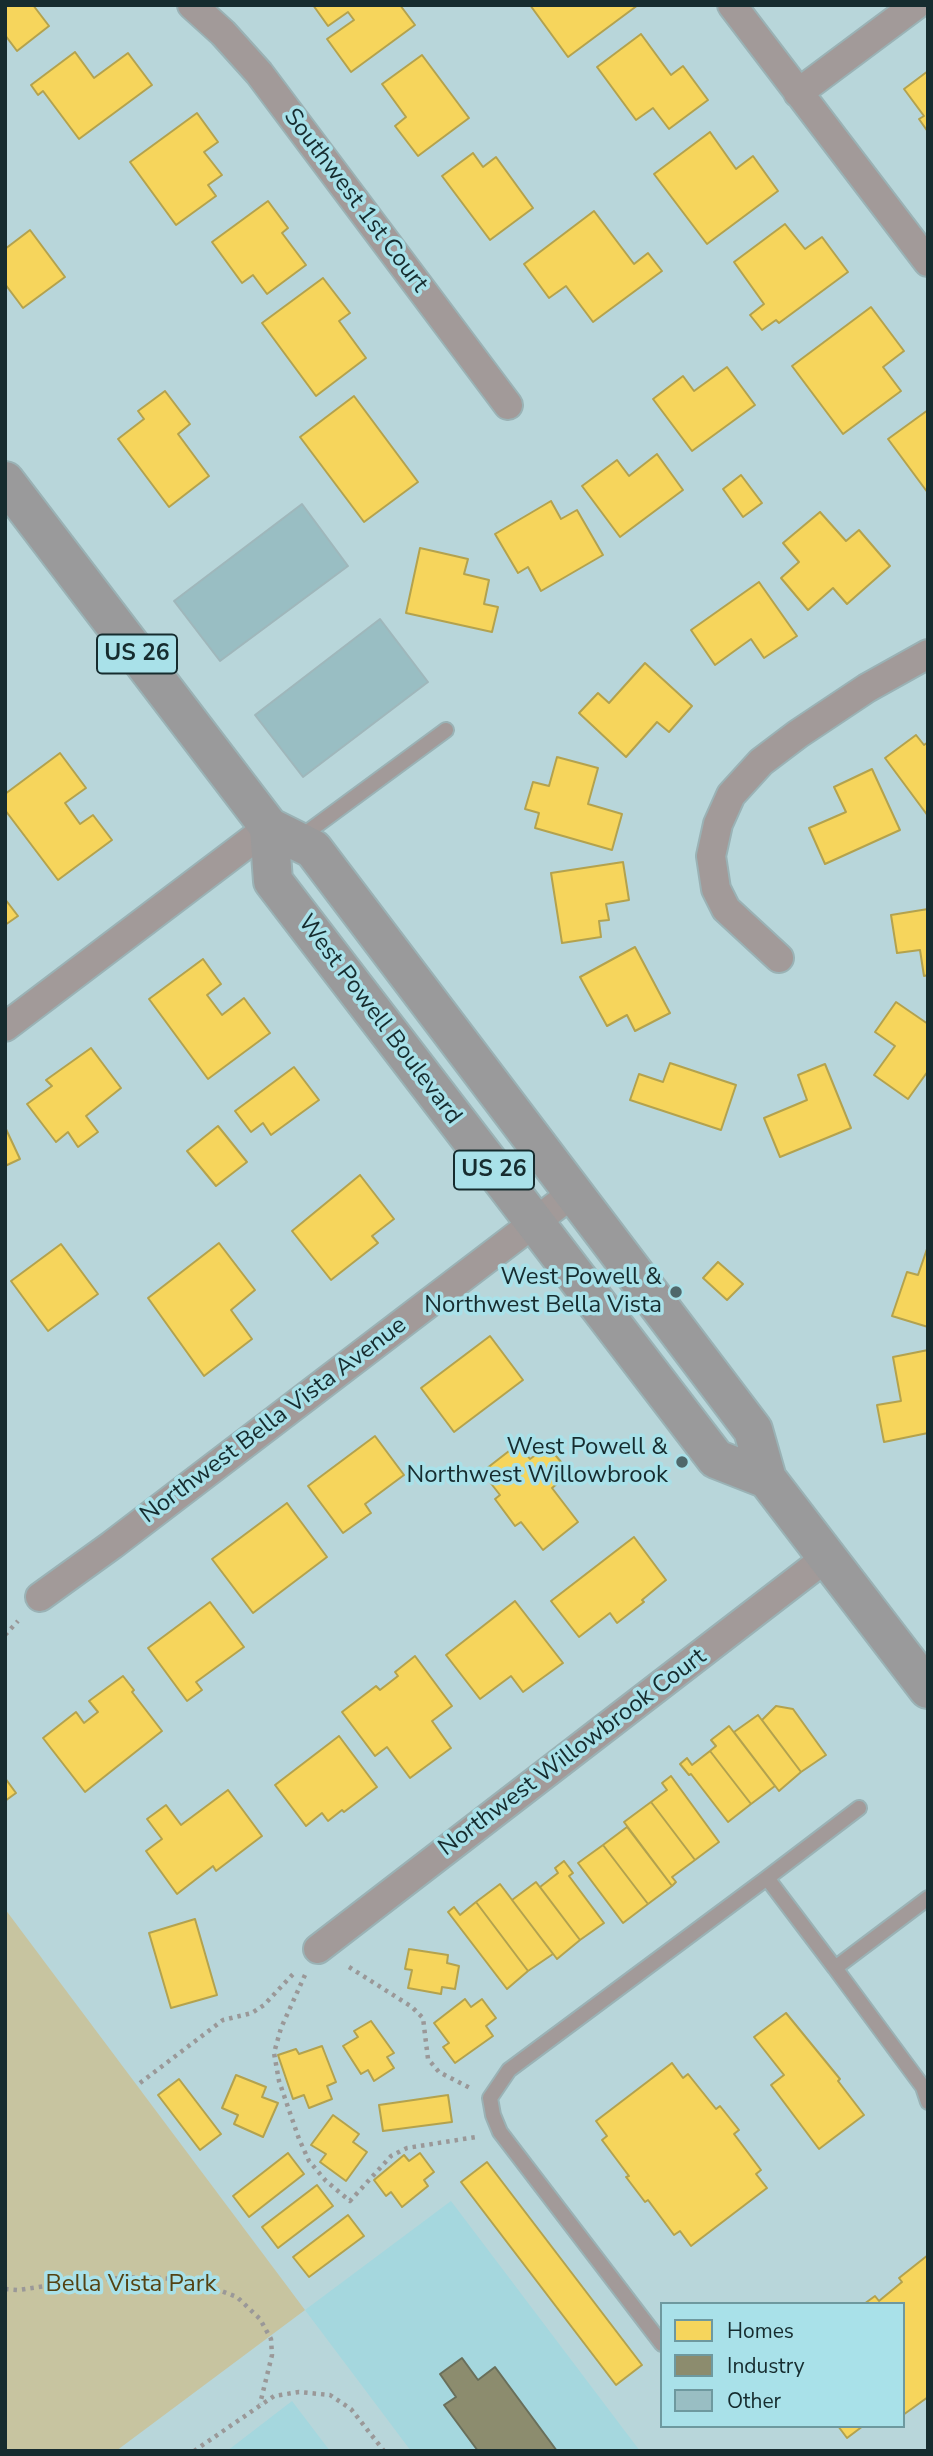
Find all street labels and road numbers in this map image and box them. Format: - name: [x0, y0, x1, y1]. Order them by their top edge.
- street label: Southwest 1st Court: [277, 104, 433, 298]
- road number: US 26: [97, 634, 177, 674]
- street label: West Powell Boulevard: [291, 910, 467, 1130]
- road number: US 26: [454, 1150, 534, 1190]
- street label: Northwest Bella Vista Avenue: [135, 1312, 413, 1530]
- street label: Northwest Willowbrook Court: [434, 1643, 712, 1863]

